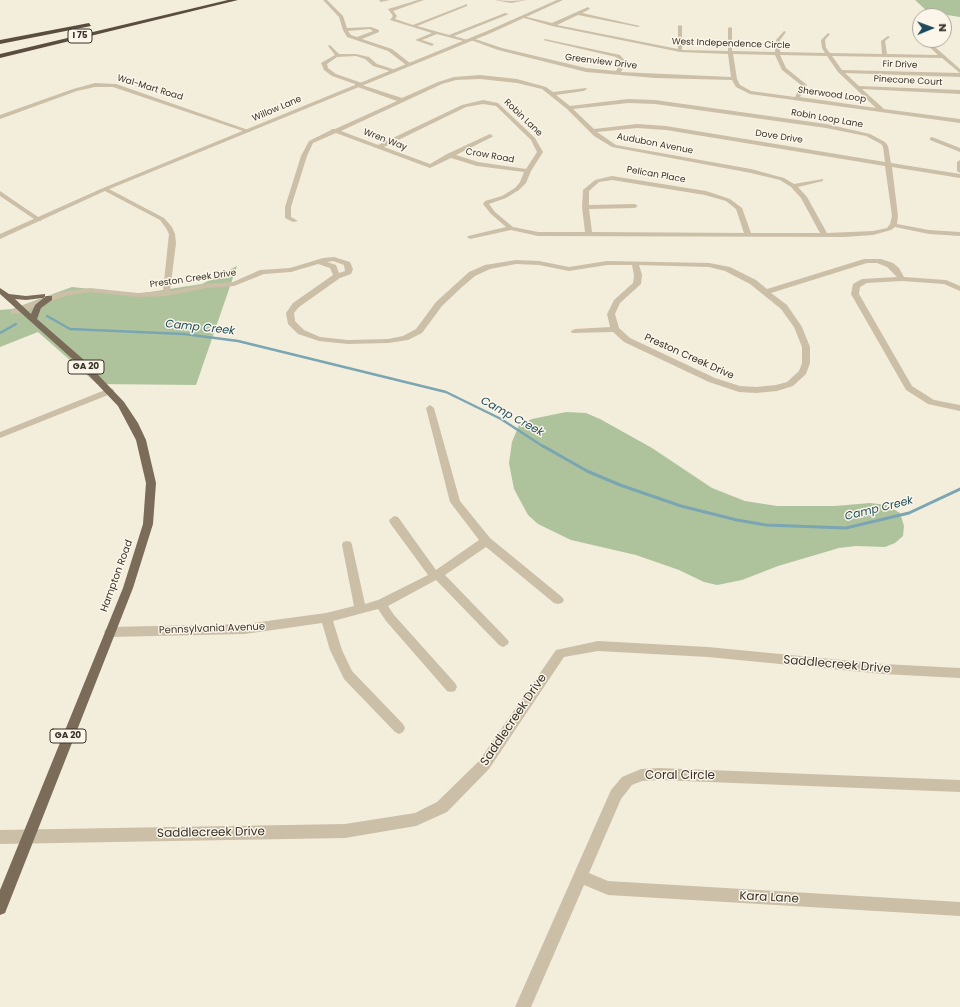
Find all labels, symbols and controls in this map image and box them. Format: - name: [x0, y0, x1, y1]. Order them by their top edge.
- north arrow: [912, 8, 952, 48]
- text: N: [935, 24, 951, 32]
- road number: I 75: [68, 29, 92, 43]
- street label: West Independence Circle: [672, 37, 790, 51]
- street label: Greenview Drive: [564, 52, 638, 72]
- street label: Fir Drive: [882, 59, 918, 71]
- street label: Wal-Mart Road: [116, 73, 184, 103]
- street label: Pinecone Court: [873, 74, 943, 88]
- street label: Sherwood Loop: [797, 85, 867, 105]
- street label: Willow Lane: [251, 94, 303, 124]
- street label: Robin Lane: [502, 97, 544, 139]
- street label: Robin Loop Lane: [790, 107, 864, 131]
- street label: Wren Way: [362, 127, 408, 153]
- street label: Dove Drive: [755, 128, 803, 146]
- street label: Audubon Avenue: [616, 131, 694, 157]
- street label: Crow Road: [465, 146, 515, 166]
- street label: Pelican Place: [626, 165, 686, 185]
- street label: Preston Creek Drive: [149, 268, 237, 290]
- water label: Camp Creek: [165, 318, 235, 338]
- street label: Preston Creek Drive: [642, 332, 736, 382]
- road number: GA 20: [68, 360, 104, 374]
- water label: Camp Creek: [478, 394, 546, 440]
- water label: Camp Creek: [844, 494, 914, 524]
- street label: Hampton Road: [98, 538, 136, 614]
- street label: Pennsylvania Avenue: [159, 621, 265, 637]
- street label: Saddlecreek Drive: [783, 653, 891, 677]
- street label: Saddlecreek Drive: [478, 671, 550, 769]
- road number: GA 20: [50, 729, 86, 743]
- street label: Coral Circle: [645, 769, 715, 783]
- street label: Saddlecreek Drive: [157, 825, 265, 841]
- street label: Kara Lane: [739, 889, 799, 907]

